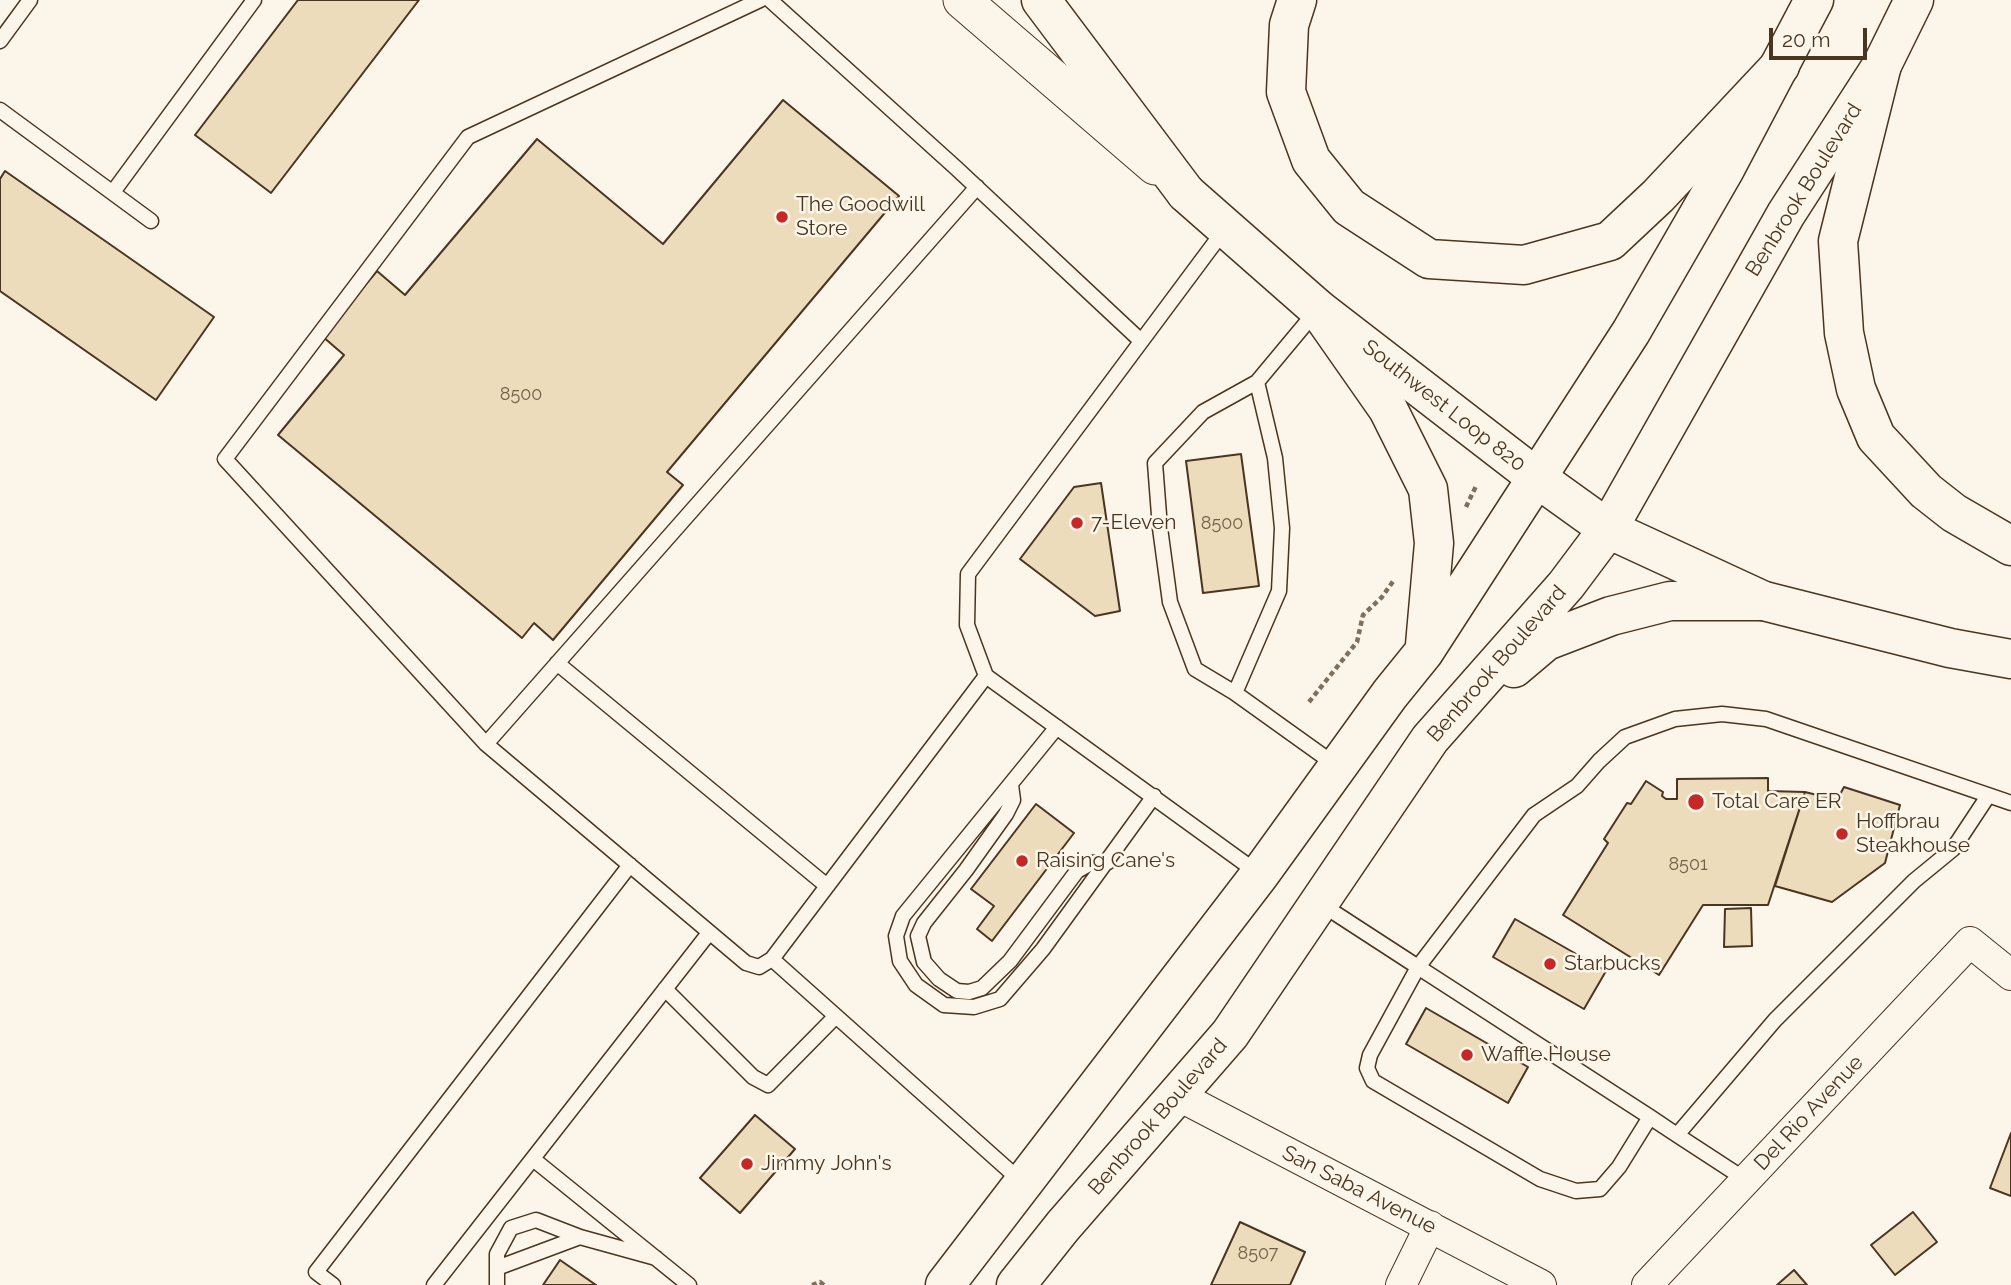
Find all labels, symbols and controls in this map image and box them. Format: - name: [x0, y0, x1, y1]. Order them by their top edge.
- scale bar: [1773, 14, 1871, 58]
- text: 20 m: [1782, 27, 1830, 52]
- street label: Benbrook Boulevard: [1741, 99, 1867, 281]
- place label: The Goodwill Store: [796, 192, 925, 242]
- marker: The Goodwill Store: [774, 209, 790, 225]
- street label: Southwest Loop 820: [1358, 335, 1530, 477]
- house number: 8500: [500, 384, 542, 406]
- place label: 7-Eleven: [1091, 510, 1176, 536]
- house number: 8500: [1201, 513, 1243, 535]
- marker: 7-Eleven: [1069, 515, 1085, 531]
- street label: Benbrook Boulevard: [1422, 581, 1572, 747]
- place label: Total Care ER: [1712, 789, 1841, 815]
- marker: Total Care ER: [1686, 792, 1706, 812]
- place label: Hoffbrau Steakhouse: [1856, 809, 1970, 859]
- marker: Hoffbrau Steakhouse: [1834, 826, 1850, 842]
- place label: Raising Cane's: [1036, 848, 1175, 874]
- marker: Raising Cane's: [1014, 853, 1030, 869]
- house number: 8501: [1668, 854, 1708, 876]
- place label: Starbucks: [1564, 951, 1661, 977]
- marker: Starbucks: [1542, 956, 1558, 972]
- street label: Benbrook Boulevard: [1083, 1034, 1233, 1200]
- place label: Waffle House: [1481, 1042, 1611, 1068]
- marker: Waffle House: [1459, 1047, 1475, 1063]
- street label: Del Rio Avenue: [1749, 1050, 1869, 1176]
- street label: San Saba Avenue: [1278, 1140, 1440, 1240]
- place label: Jimmy John's: [761, 1151, 892, 1177]
- marker: Jimmy John's: [739, 1156, 755, 1172]
- house number: 8507: [1238, 1243, 1278, 1265]

